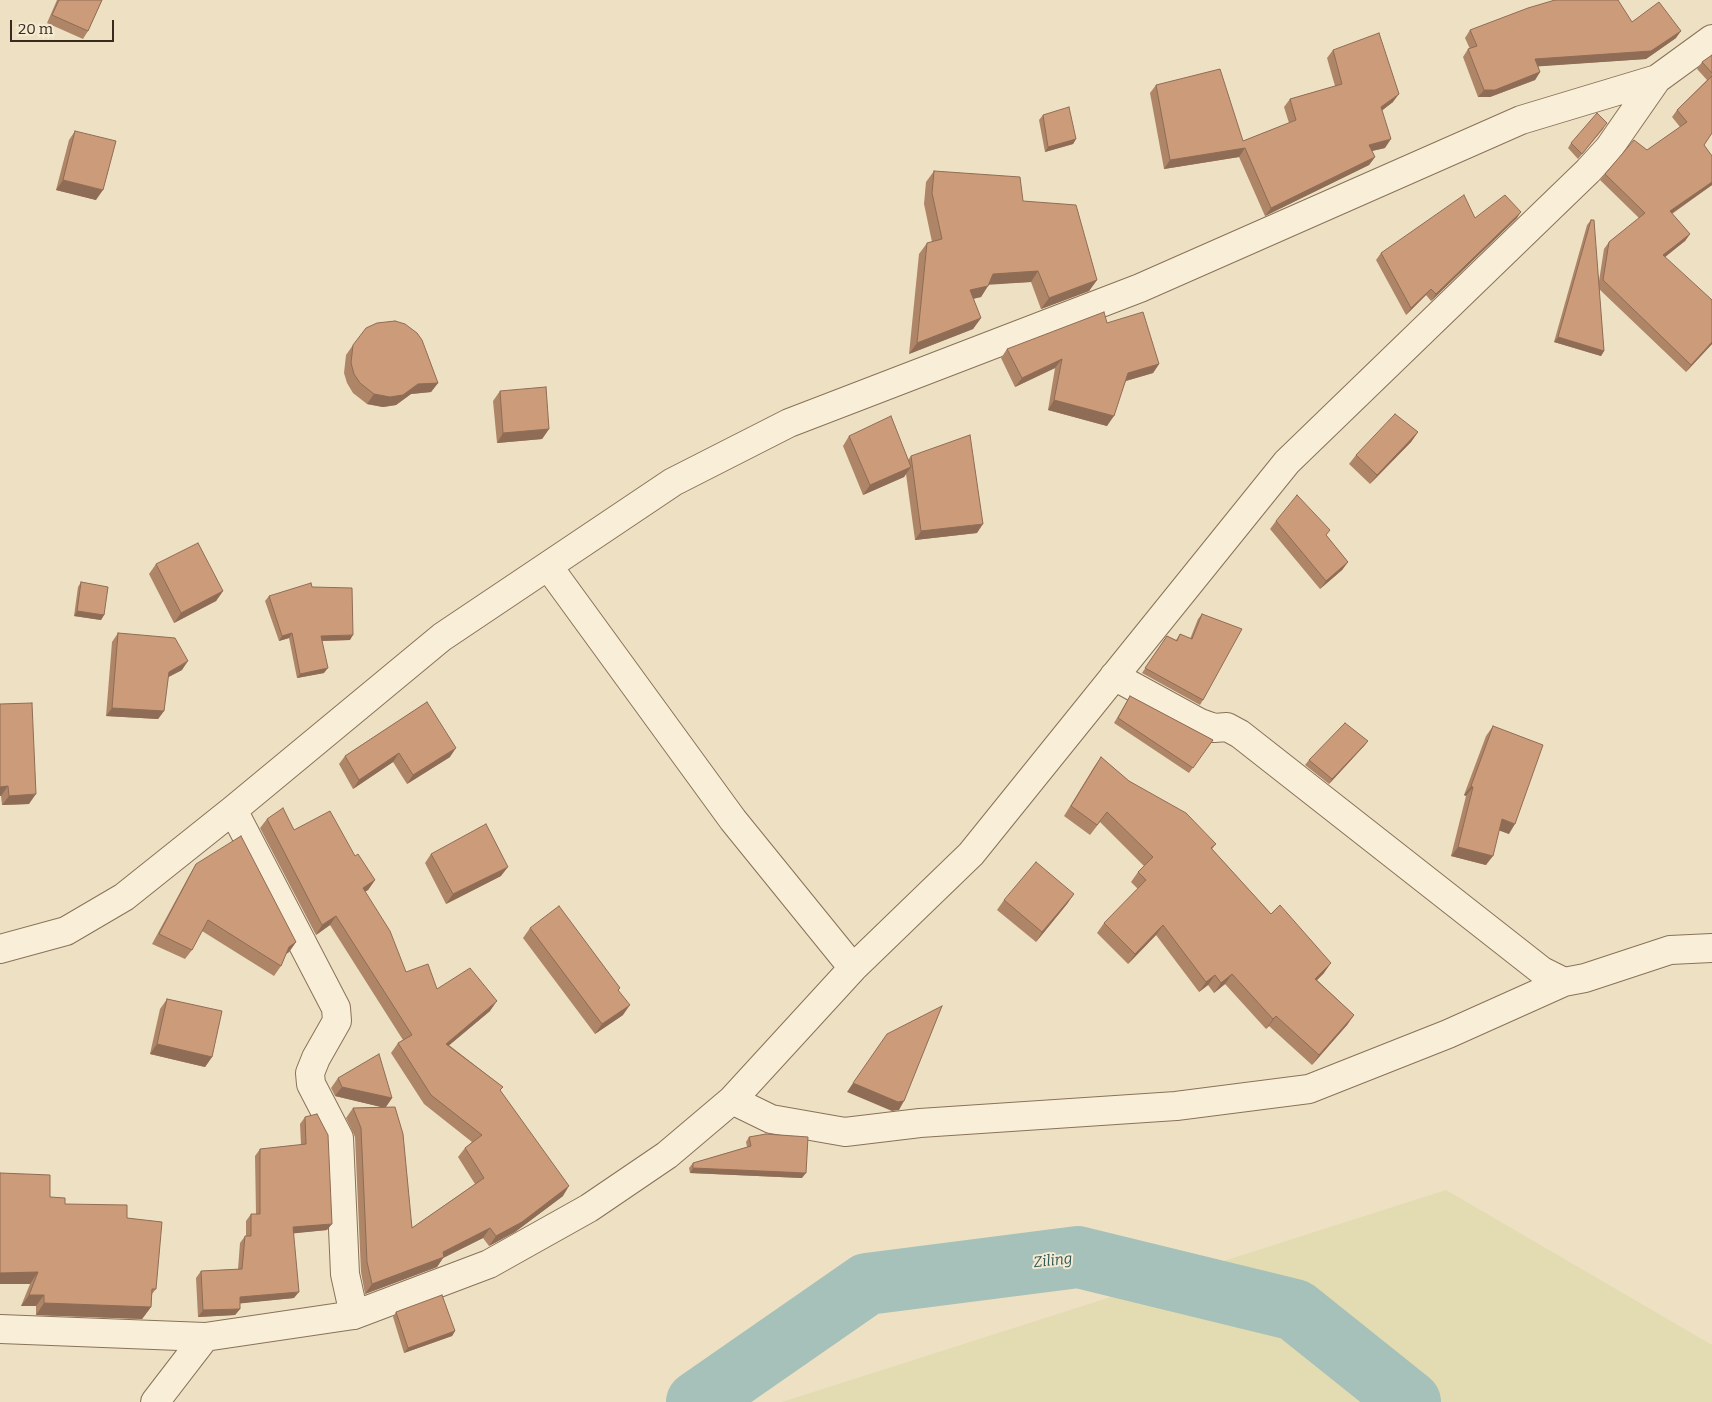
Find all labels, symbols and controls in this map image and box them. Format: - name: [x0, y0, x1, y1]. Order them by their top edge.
- scale bar: [12, 10, 116, 42]
- text: 20 m: [18, 20, 53, 38]
- water label: Ziling: [1033, 1250, 1073, 1272]

